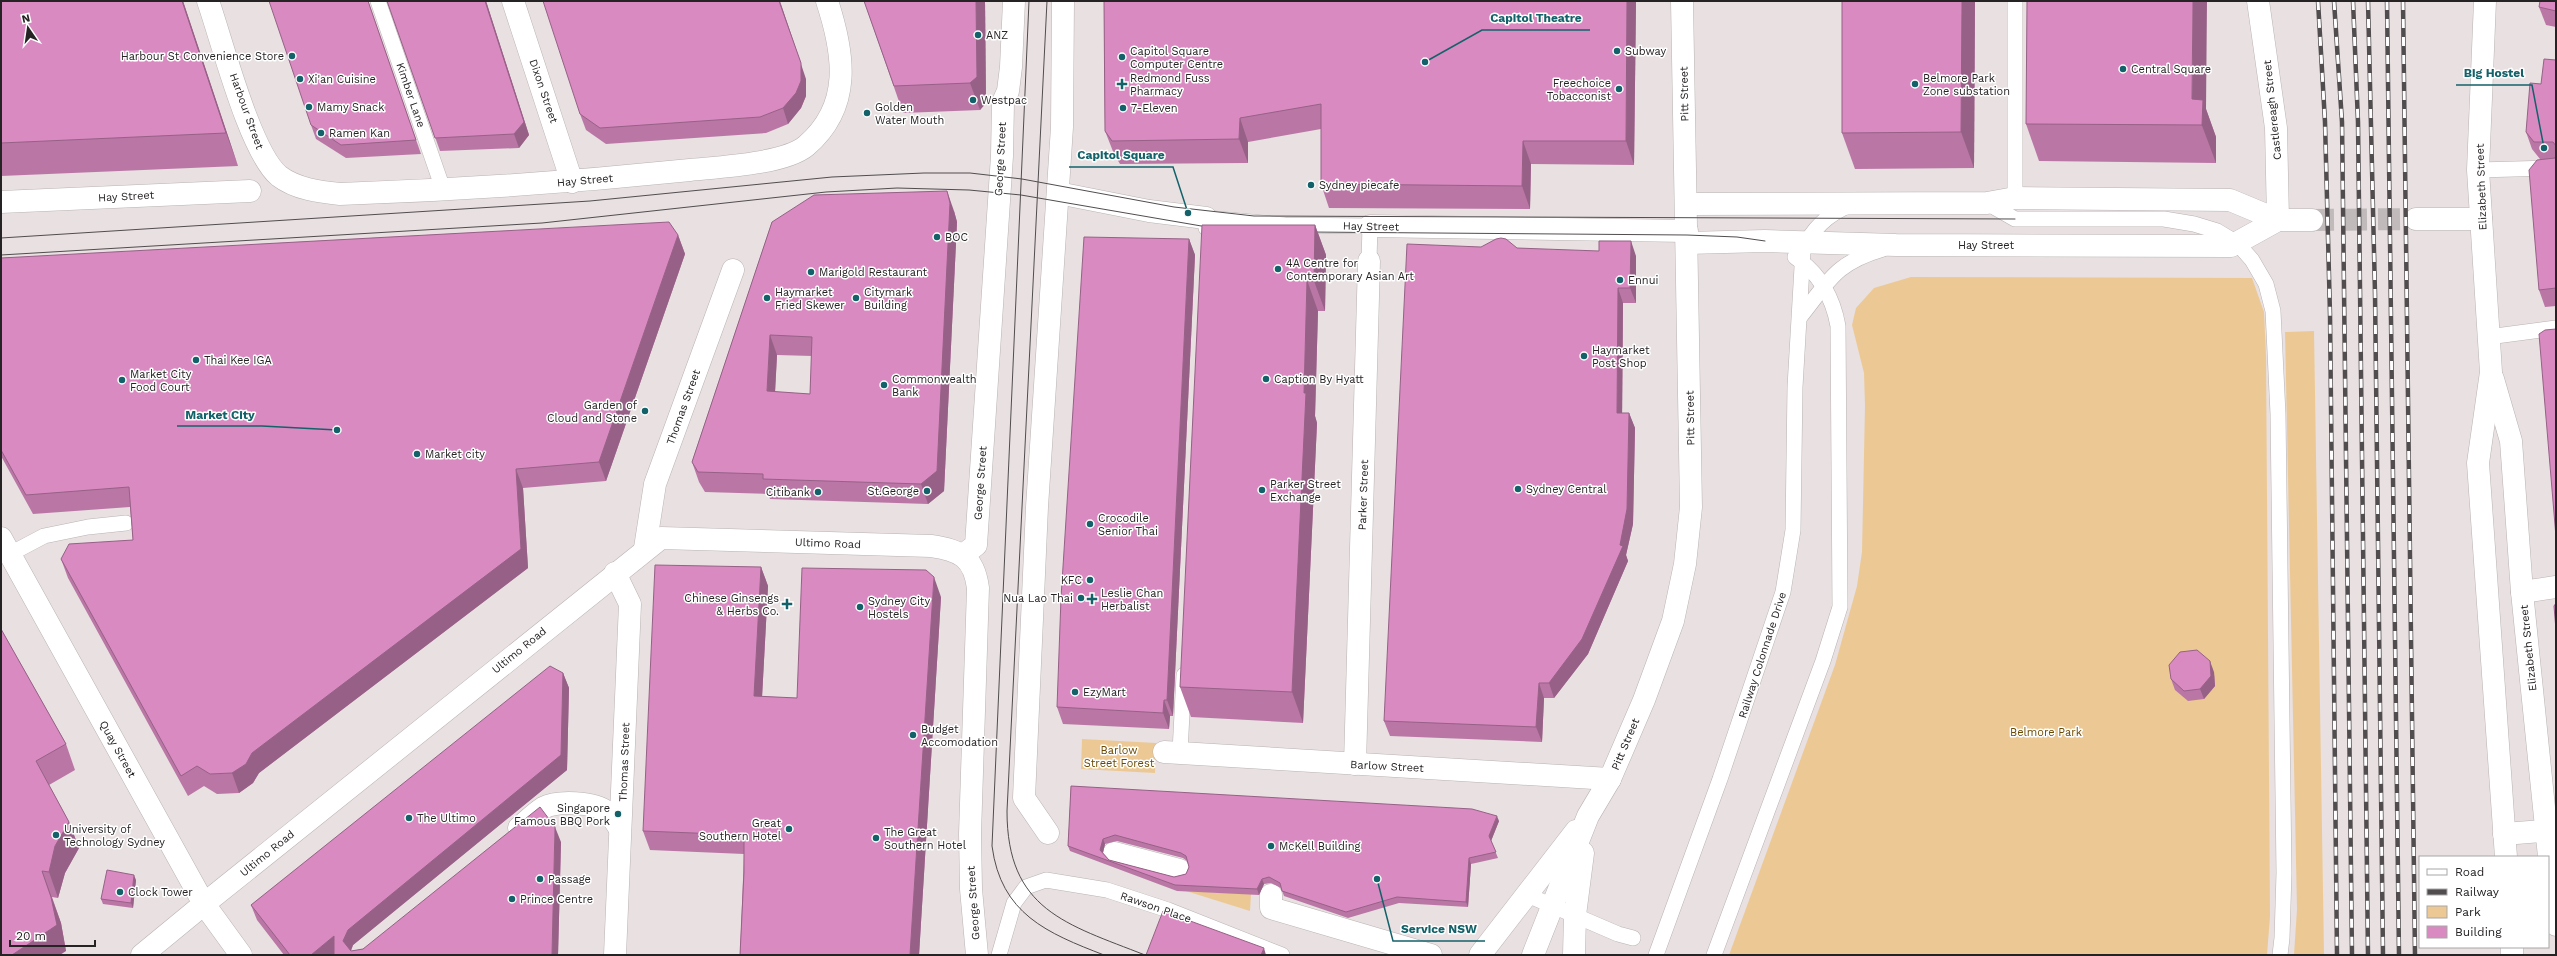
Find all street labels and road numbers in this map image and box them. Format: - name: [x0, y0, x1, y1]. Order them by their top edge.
- street label: Dixon Street: [527, 58, 561, 125]
- street label: Castlereagh Street: [2261, 59, 2284, 161]
- street label: Kimber Lane: [393, 61, 428, 129]
- street label: Pitt Street: [1678, 66, 1691, 122]
- street label: Harbour Street: [227, 71, 266, 151]
- street label: George Street: [992, 121, 1009, 196]
- street label: Elizabeth Street: [2473, 143, 2490, 231]
- street label: Hay Street: [556, 172, 614, 189]
- street label: Hay Street: [98, 189, 155, 204]
- street label: Hay Street: [1343, 220, 1400, 233]
- street label: Hay Street: [1958, 239, 2014, 252]
- street label: Thomas Street: [664, 367, 703, 447]
- street label: Pitt Street: [1684, 390, 1697, 446]
- street label: George Street: [971, 445, 990, 520]
- street label: Parker Street: [1356, 459, 1371, 531]
- street label: Ultimo Road: [795, 536, 861, 551]
- street label: Railway Colonnade Drive: [1736, 590, 1789, 720]
- street label: Elizabeth Street: [2517, 604, 2539, 692]
- street label: Ultimo Road: [490, 625, 549, 676]
- street label: Pitt Street: [1609, 716, 1642, 772]
- street label: Quay Street: [97, 718, 139, 780]
- street label: Thomas Street: [617, 722, 632, 802]
- street label: Barlow Street: [1350, 758, 1424, 775]
- street label: Ultimo Road: [238, 828, 297, 879]
- street label: George Street: [964, 865, 983, 940]
- street label: Rawson Place: [1119, 889, 1193, 926]

